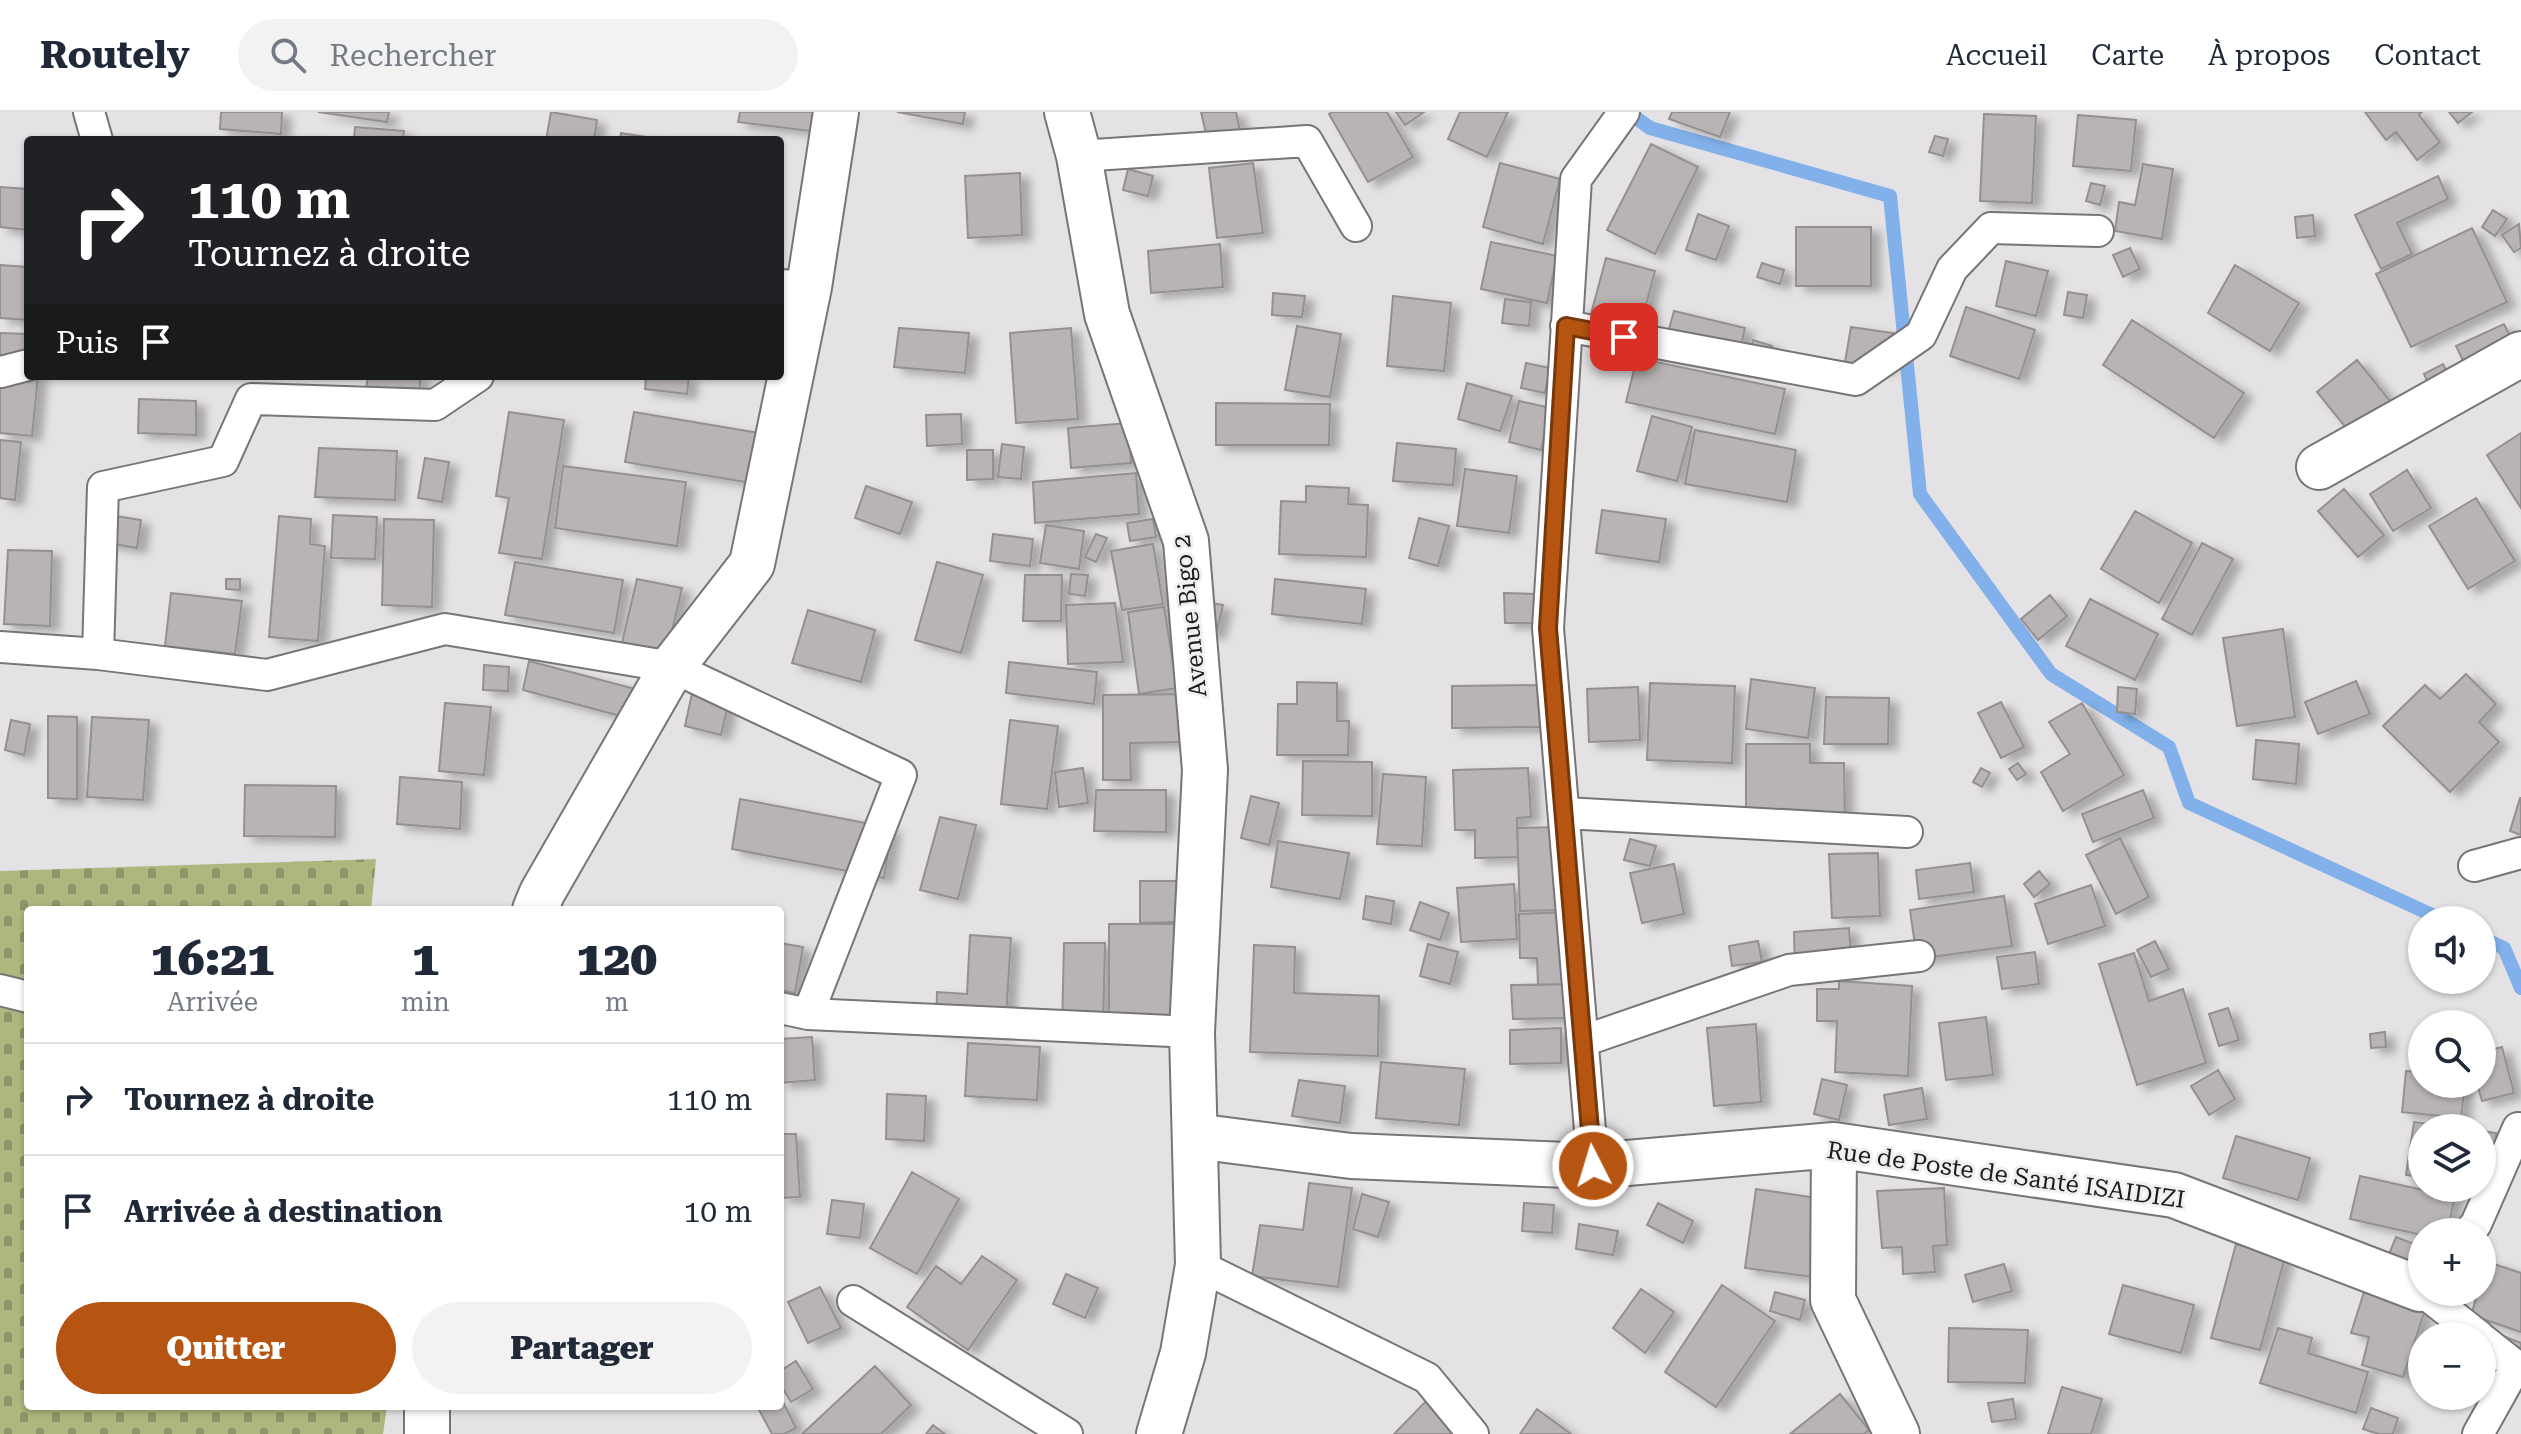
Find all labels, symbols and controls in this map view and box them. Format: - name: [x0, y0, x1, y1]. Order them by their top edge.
- search box: [238, 19, 798, 91]
- text: Routely: [40, 33, 190, 77]
- icon: search: [266, 33, 310, 77]
- text: Rechercher: [330, 38, 496, 73]
- text: Accueil: [1946, 39, 2047, 72]
- text: Carte: [2091, 39, 2164, 72]
- text: À propos: [2208, 39, 2330, 72]
- text: Contact: [2374, 39, 2481, 72]
- text: 110 m: [188, 166, 350, 232]
- icon: right: [56, 168, 160, 272]
- text: Tournez à droite: [188, 233, 471, 275]
- pin: [1590, 303, 1658, 371]
- icon: arrive: [1602, 315, 1646, 359]
- icon: arrive: [134, 320, 178, 364]
- text: Puis: [56, 325, 118, 360]
- street label: Avenue Bigo 2: [1168, 533, 1212, 699]
- map controls: [2408, 906, 2496, 1410]
- button: sound: [2408, 906, 2496, 994]
- text: 16:21: [151, 931, 274, 987]
- text: 1: [412, 931, 439, 987]
- text: 120: [577, 931, 657, 987]
- text: Arrivée: [167, 987, 258, 1017]
- text: min: [401, 987, 450, 1017]
- text: m: [605, 987, 629, 1017]
- button: search: [2408, 1010, 2496, 1098]
- icon: right: [56, 1077, 100, 1121]
- text: Tournez à droite: [124, 1082, 374, 1117]
- text: 110 m: [667, 1082, 752, 1117]
- button: layers: [2408, 1114, 2496, 1202]
- position arrow: [1551, 1124, 1635, 1208]
- street label: Rue de Poste de Santé ISAIDIZI: [1825, 1136, 2187, 1214]
- icon: arrive: [56, 1189, 100, 1233]
- text: Arrivée à destination: [124, 1194, 443, 1229]
- text: 10 m: [683, 1194, 752, 1229]
- button: +: [2408, 1218, 2496, 1306]
- button: Quitter: [56, 1302, 396, 1394]
- button: Partager: [412, 1302, 752, 1394]
- button: −: [2408, 1322, 2496, 1410]

